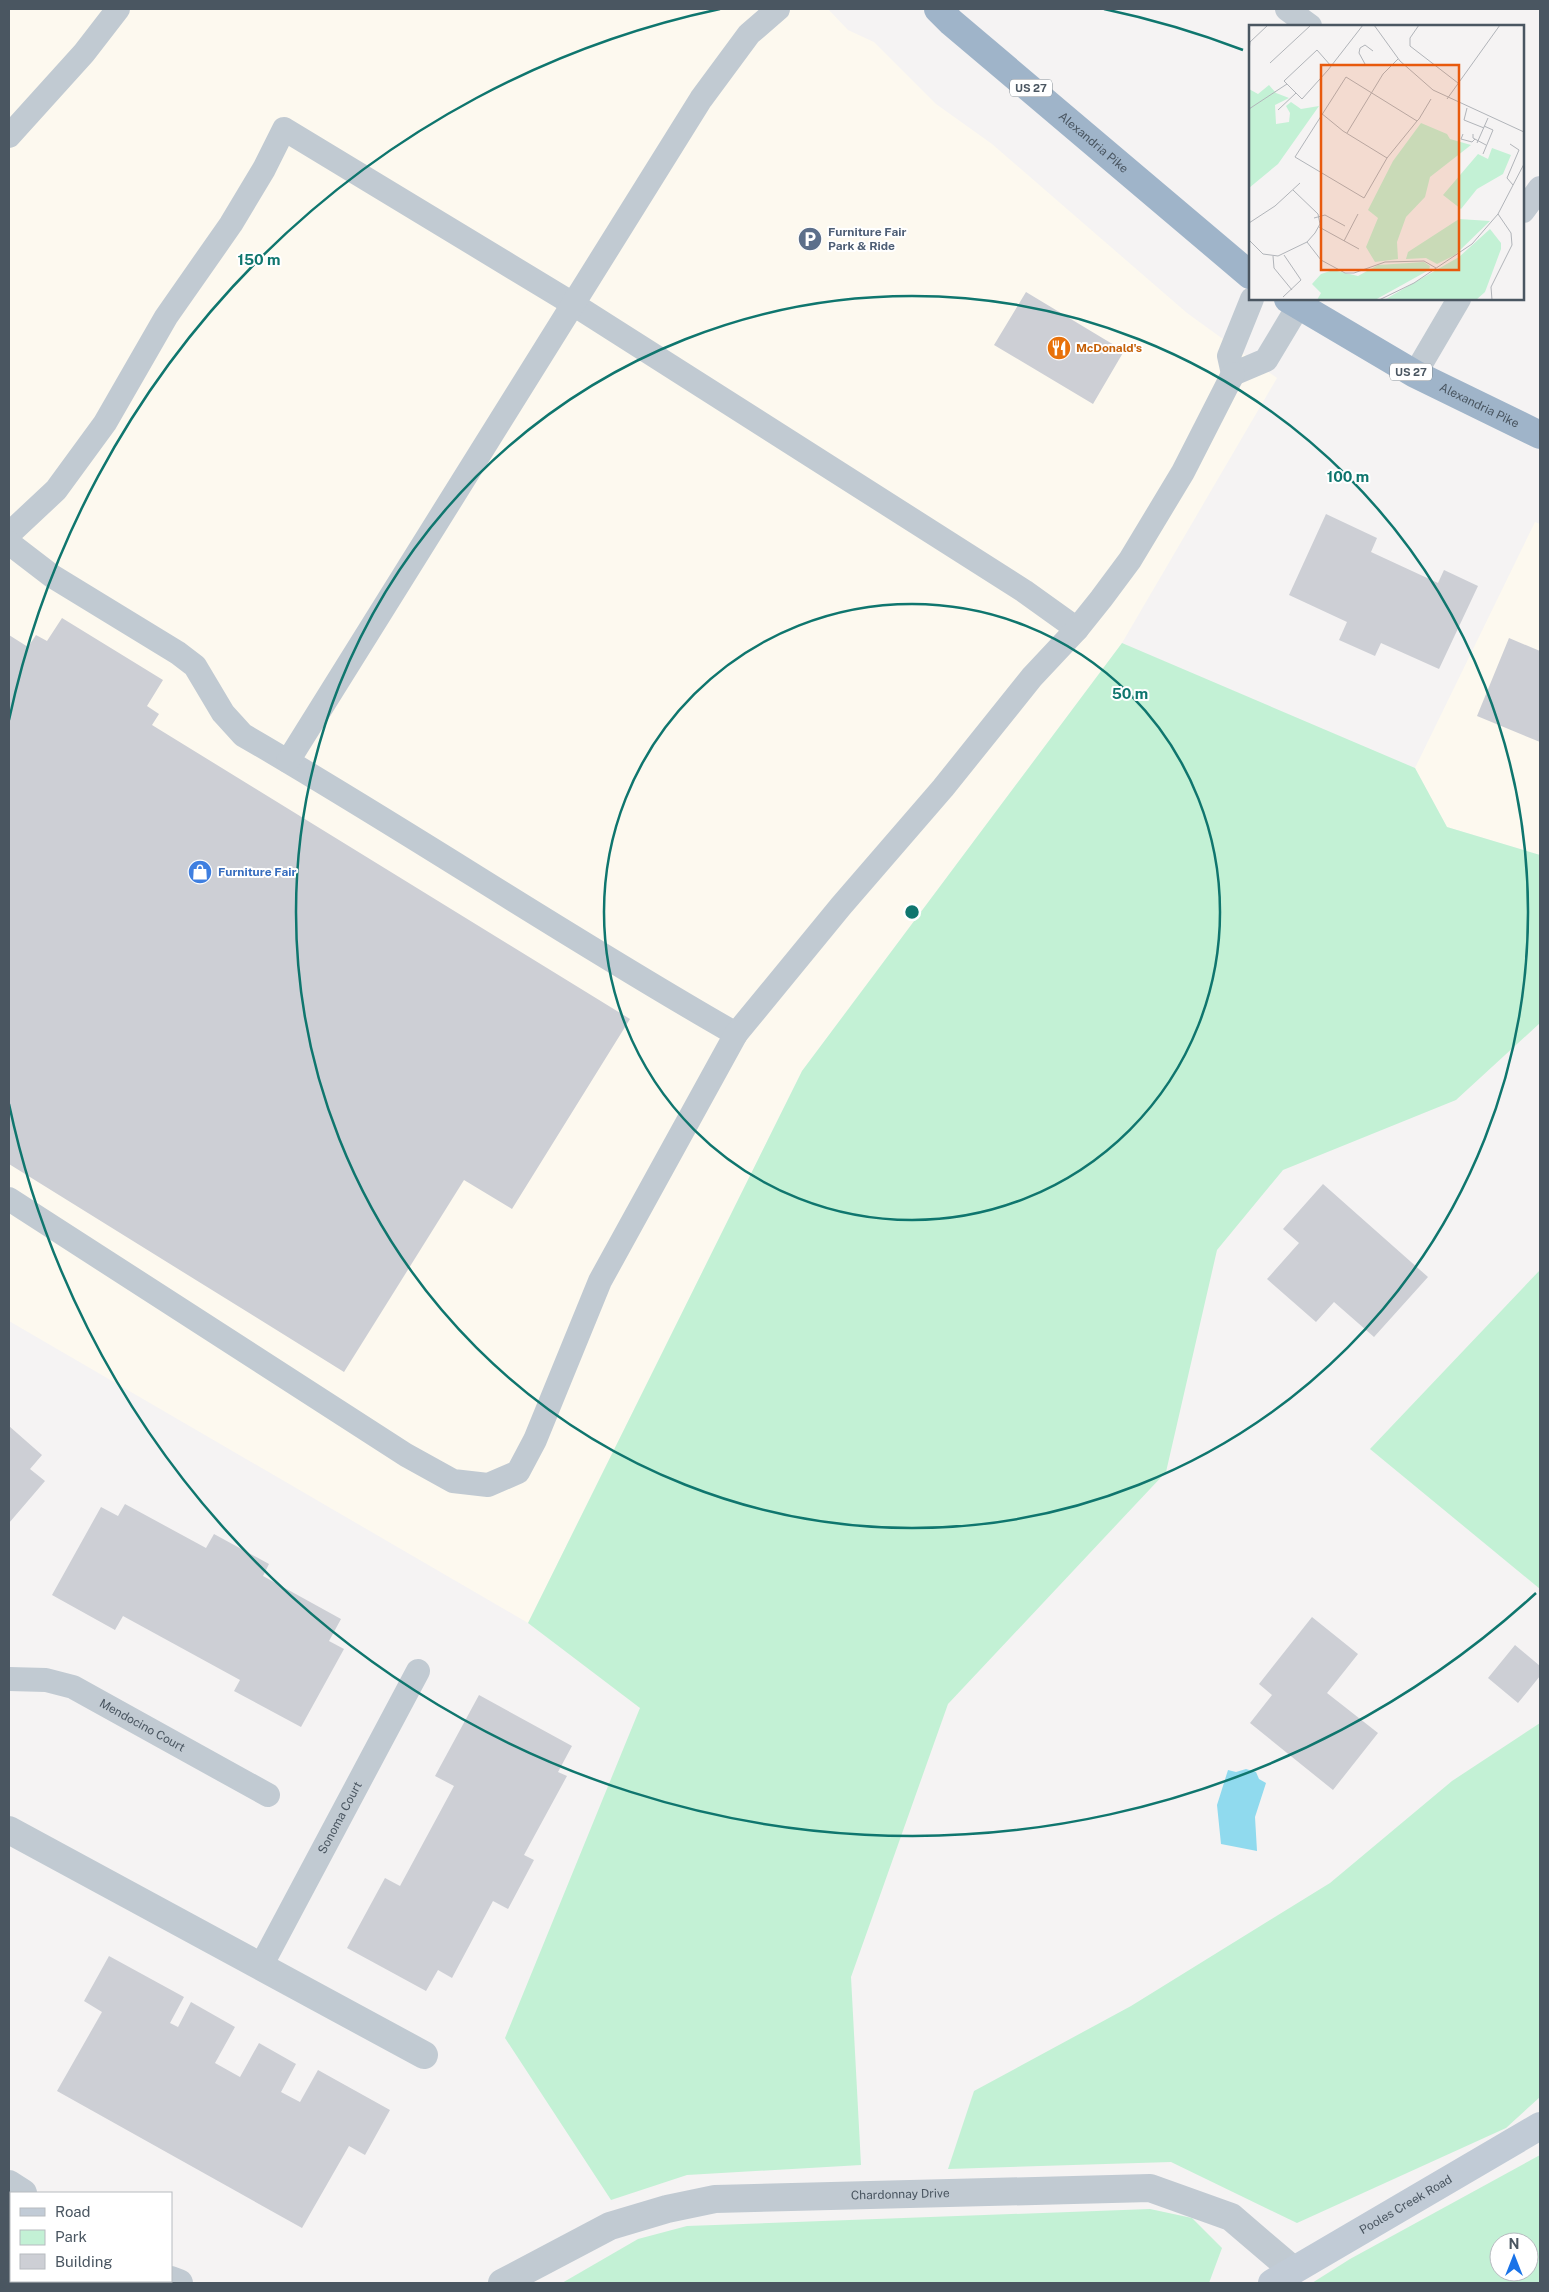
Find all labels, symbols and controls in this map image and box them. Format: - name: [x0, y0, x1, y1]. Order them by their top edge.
- inset map: [1249, 25, 1524, 300]
- road number: US 27: [1010, 80, 1052, 96]
- street label: Alexandria Pike: [1056, 109, 1131, 176]
- place label: Furniture Fair Park & Ride: [828, 225, 907, 253]
- parking icon: Furniture Fair Park & Ride: [797, 226, 823, 252]
- text: 150 m: [237, 251, 281, 268]
- restaurant icon: McDonald's: [1046, 335, 1072, 361]
- place label: McDonald's: [1076, 341, 1142, 355]
- road number: US 27: [1390, 364, 1432, 381]
- street label: Alexandria Pike: [1437, 380, 1522, 431]
- text: 100 m: [1327, 468, 1369, 485]
- text: 50 m: [1112, 685, 1148, 702]
- shop icon: Furniture Fair: [187, 859, 213, 885]
- place label: Furniture Fair: [218, 865, 297, 879]
- centre of rings: [903, 903, 921, 921]
- street label: Mendocino Court: [97, 1696, 188, 1755]
- street label: Sonoma Court: [315, 1779, 365, 1856]
- street label: Pooles Creek Road: [1357, 2172, 1455, 2237]
- street label: Chardonnay Drive: [851, 2186, 950, 2203]
- legend: [10, 2192, 172, 2282]
- text: Road: [55, 2203, 91, 2220]
- text: Park: [55, 2228, 87, 2245]
- north arrow: [1489, 2232, 1539, 2282]
- text: N: [1509, 2236, 1519, 2252]
- text: Building: [55, 2253, 113, 2270]

